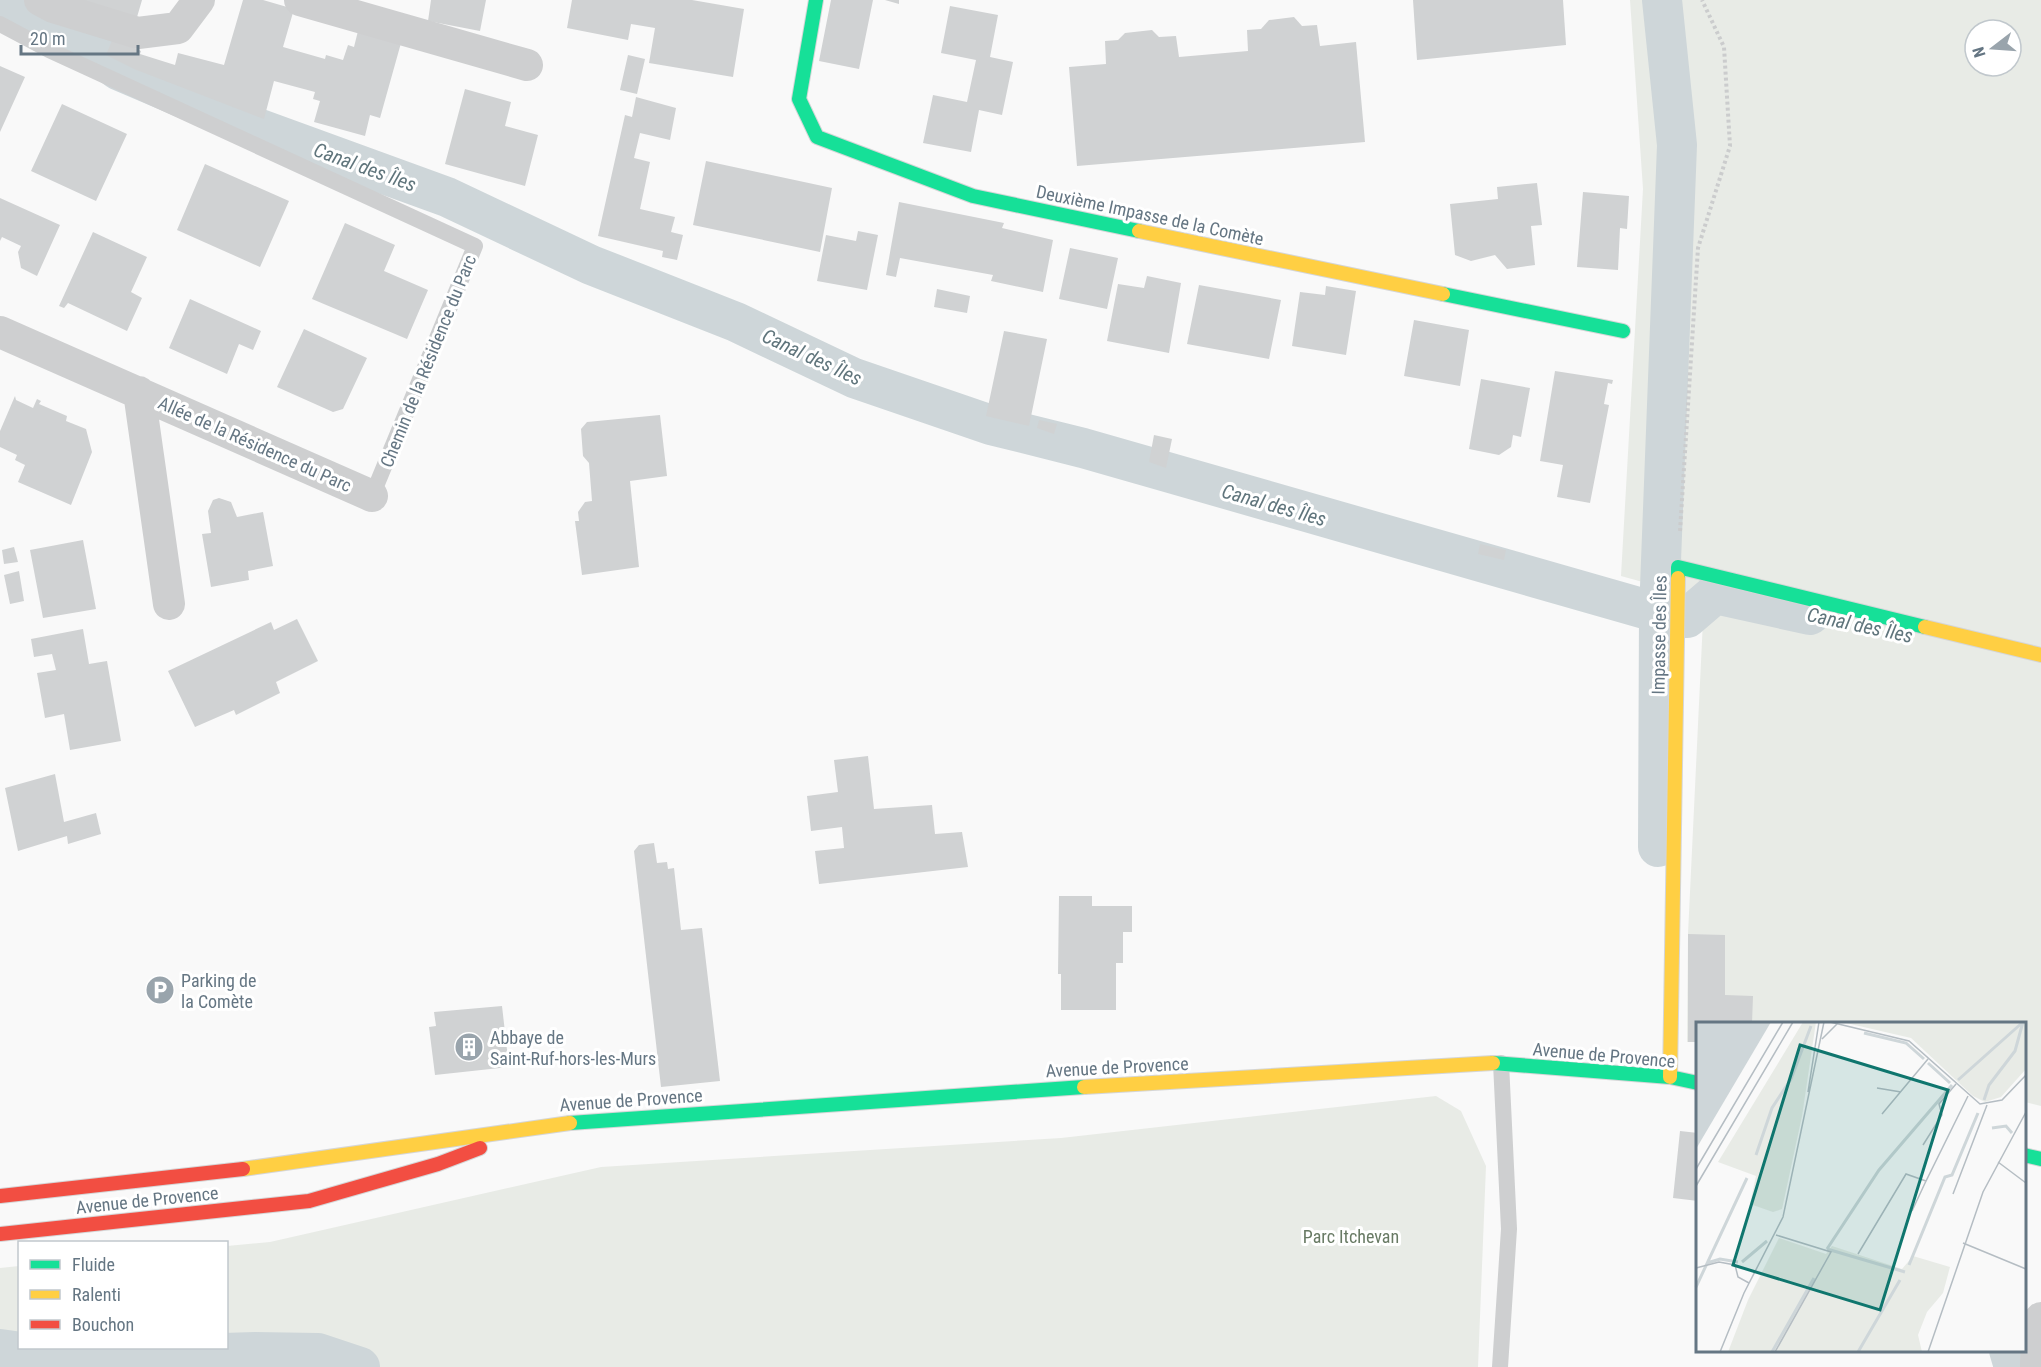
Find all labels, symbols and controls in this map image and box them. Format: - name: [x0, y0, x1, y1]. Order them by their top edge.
- scale bar: [21, 18, 138, 56]
- north arrow: [1963, 18, 2023, 78]
- text: 20 m: [30, 28, 65, 49]
- text: N: [1969, 45, 1990, 60]
- water label: Canal des Îles: [310, 137, 420, 197]
- street label: Deuxième Impasse de la Comète: [1034, 181, 1266, 249]
- street label: Chemin de la Résidence du Parc: [376, 252, 480, 470]
- water label: Canal des Îles: [758, 323, 866, 391]
- street label: Allée de la Résidence du Parc: [155, 392, 355, 496]
- water label: Canal des Îles: [1219, 479, 1329, 531]
- street label: Impasse des Îles: [1647, 575, 1671, 695]
- water label: Canal des Îles: [1805, 602, 1915, 648]
- place label: Parking de la Comète: [181, 970, 256, 1012]
- parking icon: Parking de la Comète: [144, 974, 176, 1006]
- inset map: [1696, 1022, 2026, 1352]
- place label: Abbaye de Saint-Ruf-hors-les-Murs: [490, 1027, 656, 1069]
- building icon: Abbaye de Saint-Ruf-hors-les-Murs: [453, 1031, 485, 1063]
- street label: Avenue de Provence: [1532, 1038, 1676, 1072]
- street label: Avenue de Provence: [1045, 1053, 1189, 1081]
- street label: Avenue de Provence: [559, 1085, 703, 1115]
- street label: Avenue de Provence: [75, 1182, 219, 1218]
- park label: Parc Itchevan: [1303, 1226, 1399, 1247]
- legend: [18, 1241, 228, 1349]
- text: Fluide: [72, 1254, 115, 1275]
- text: Ralenti: [72, 1284, 121, 1305]
- text: Bouchon: [72, 1314, 134, 1335]

